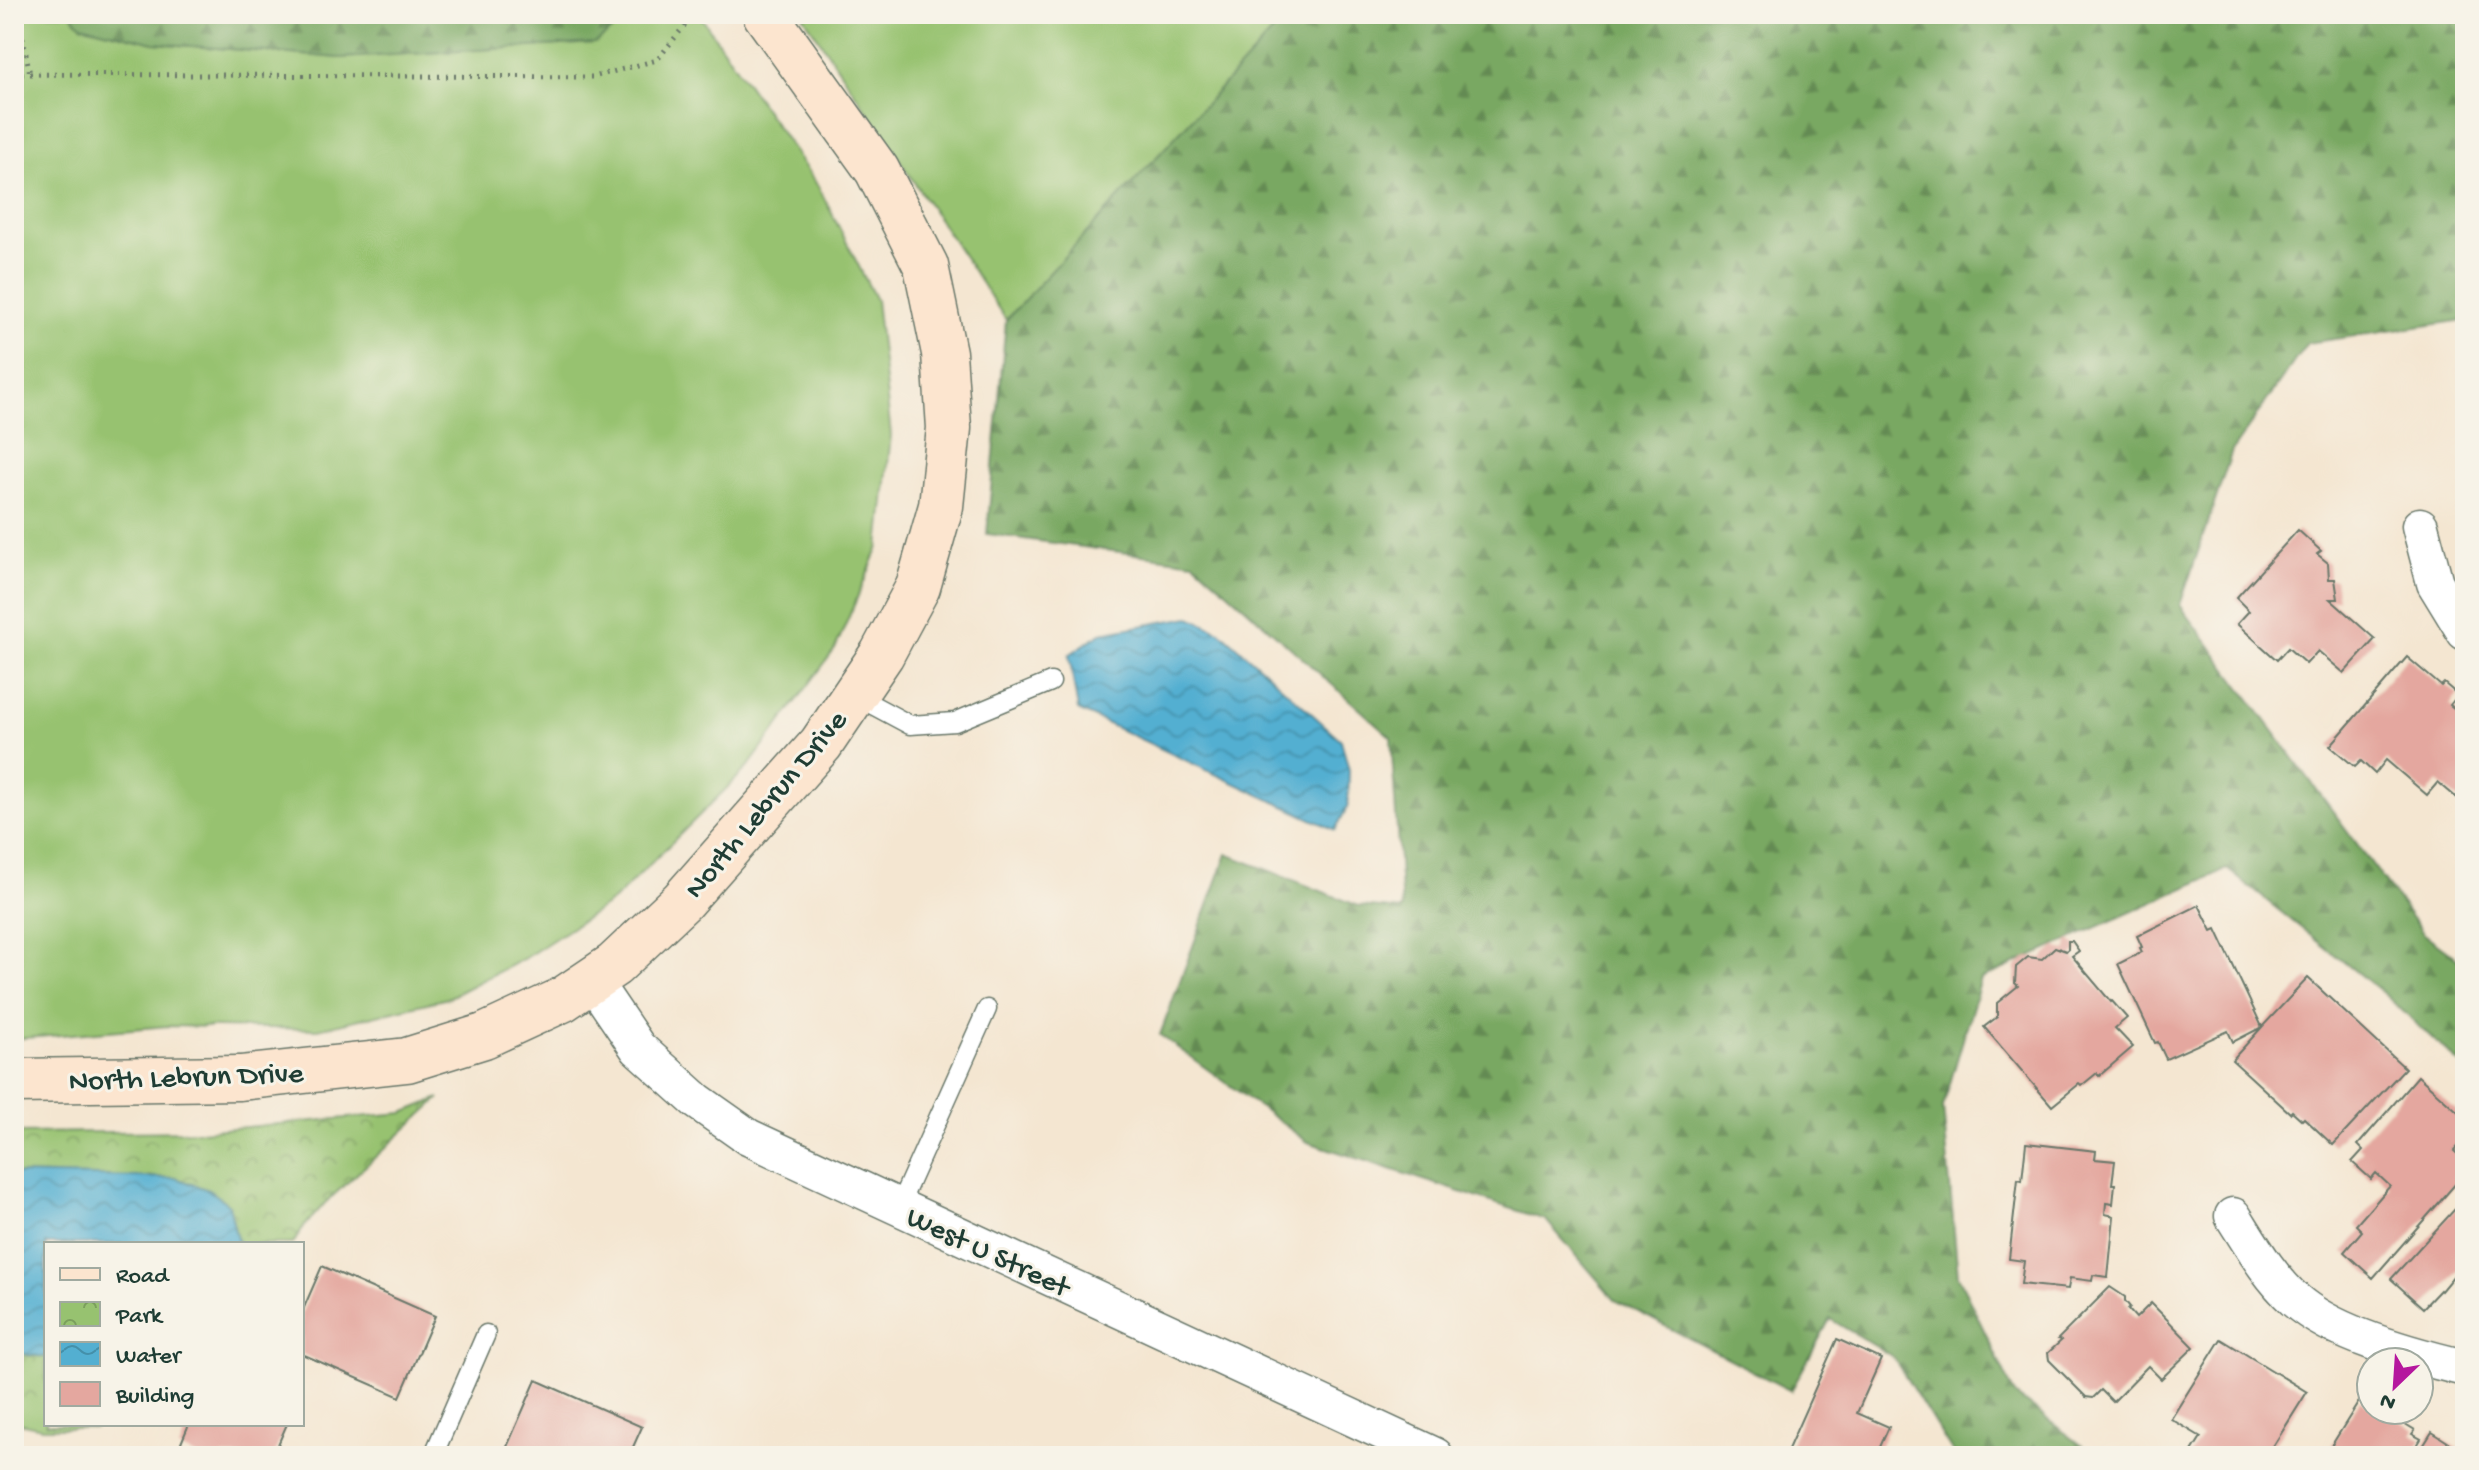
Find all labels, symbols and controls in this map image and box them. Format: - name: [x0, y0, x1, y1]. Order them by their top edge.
- street label: North Lebrun Drive: [679, 704, 857, 907]
- street label: North Lebrun Drive: [68, 1058, 305, 1101]
- street label: West U Street: [900, 1201, 1077, 1308]
- legend: [44, 1242, 304, 1426]
- text: Road: [116, 1263, 170, 1292]
- text: Park: [115, 1303, 164, 1332]
- text: Water: [116, 1343, 183, 1372]
- north arrow: [2355, 1346, 2435, 1426]
- text: Building: [115, 1383, 194, 1412]
- text: N: [2376, 1386, 2400, 1415]

